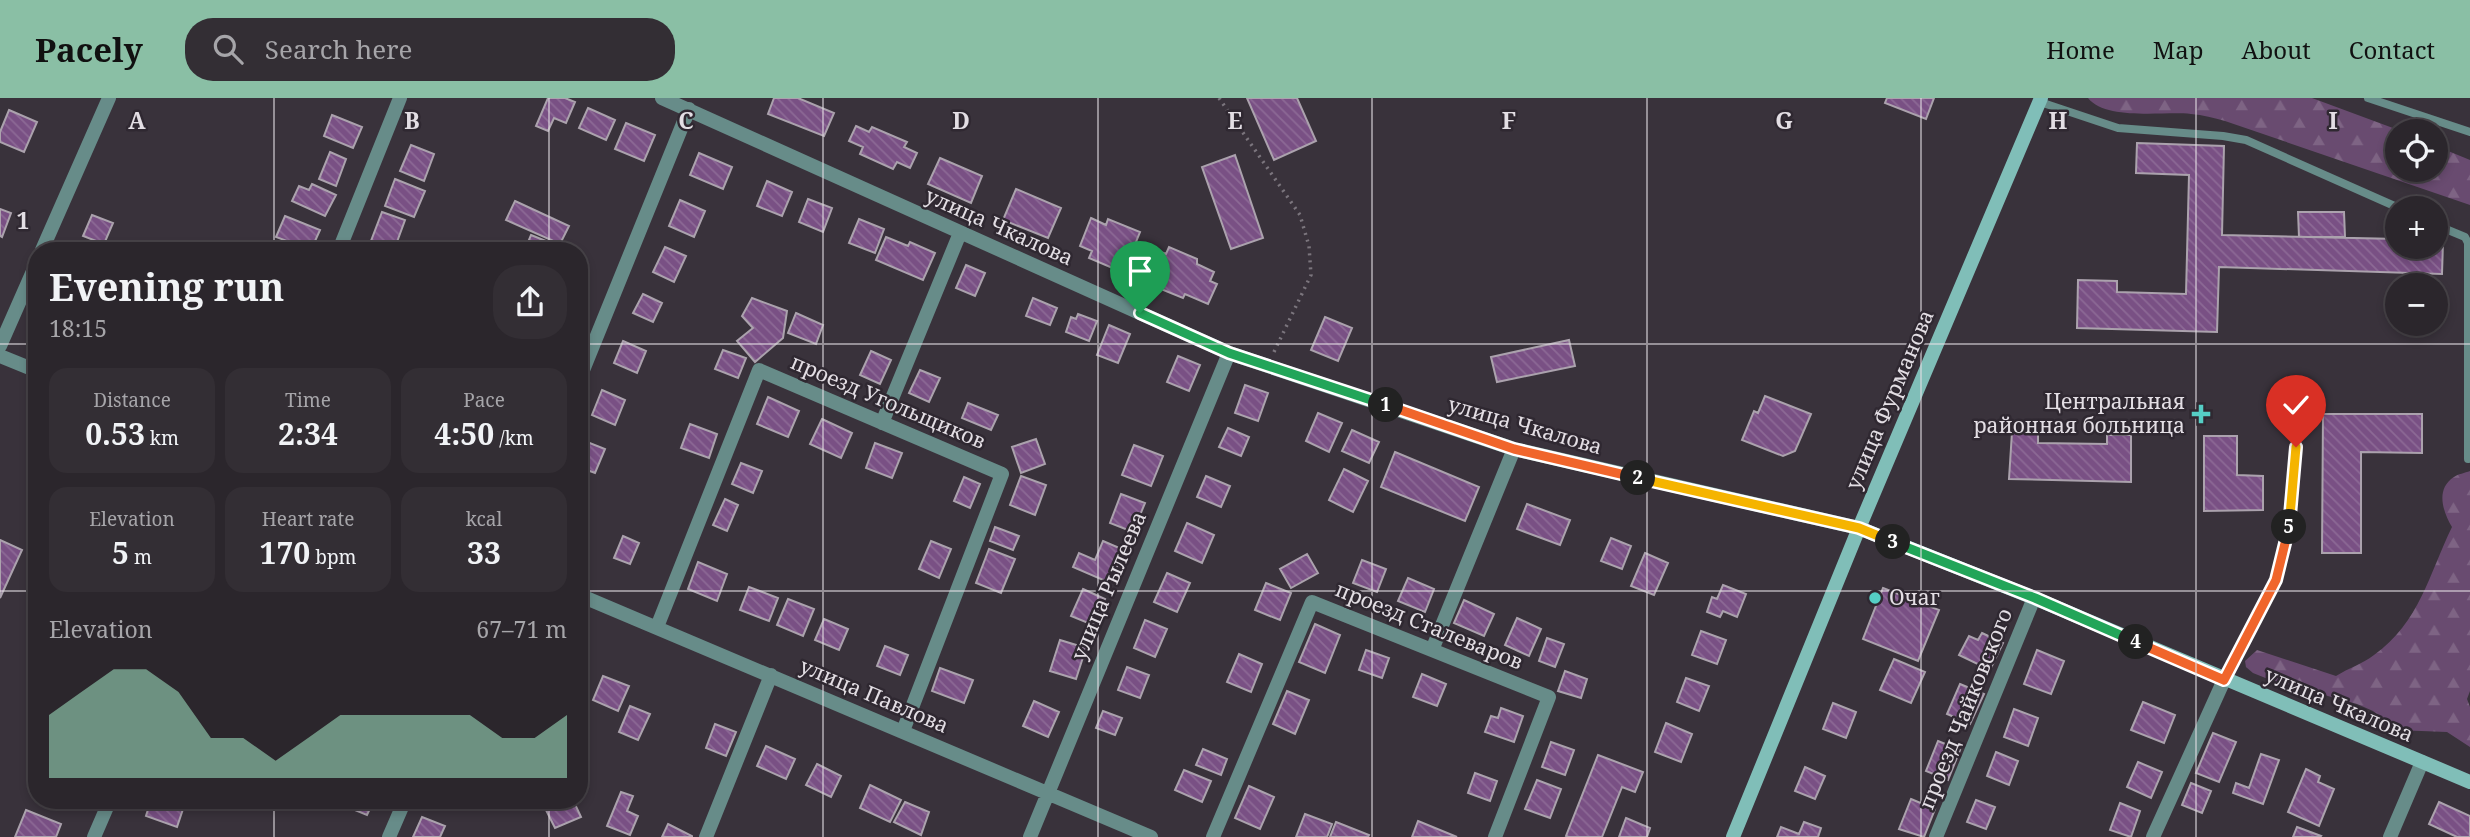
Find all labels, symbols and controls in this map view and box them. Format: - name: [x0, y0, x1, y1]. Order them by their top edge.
- search box: [185, 18, 675, 81]
- text: Pacely: [35, 27, 143, 72]
- icon: search: [209, 30, 247, 68]
- text: Search here: [265, 31, 412, 67]
- text: Home: [2046, 33, 2115, 66]
- text: Map: [2153, 33, 2204, 66]
- text: About: [2242, 33, 2311, 66]
- text: Contact: [2349, 33, 2435, 66]
- text: A: [128, 104, 146, 136]
- text: B: [404, 104, 420, 136]
- text: C: [678, 104, 694, 136]
- text: D: [952, 104, 970, 136]
- text: E: [1227, 104, 1243, 136]
- text: F: [1502, 104, 1516, 136]
- text: G: [1775, 104, 1793, 136]
- text: H: [2049, 104, 2068, 136]
- text: I: [2328, 104, 2338, 136]
- map controls: [2385, 119, 2448, 336]
- button: locate: [2385, 119, 2448, 182]
- street label: улица Чкалова: [921, 181, 1078, 271]
- button: +: [2385, 196, 2448, 259]
- text: 1: [17, 204, 30, 236]
- pin: [1110, 241, 1170, 313]
- icon: arrive: [1121, 252, 1159, 290]
- text: Evening run: [49, 260, 284, 312]
- button: share: [493, 265, 567, 339]
- button: −: [2385, 273, 2448, 336]
- street label: улица Фурманова: [1839, 305, 1940, 494]
- text: 18:15: [49, 312, 107, 344]
- street label: проезд Угольщиков: [787, 347, 990, 455]
- pin: [2266, 375, 2326, 447]
- icon: check: [2277, 386, 2315, 424]
- text: Distance: [93, 387, 171, 413]
- text: Time: [285, 387, 331, 413]
- text: Pace: [463, 387, 505, 413]
- place label: Центральная районная больница: [1973, 387, 2185, 439]
- pin: 1: [1368, 388, 1404, 422]
- street label: улица Чкалова: [1445, 390, 1606, 460]
- text: 1: [1380, 391, 1391, 417]
- marker: Центральная районная больница: [2191, 404, 2211, 424]
- text: 0.53: [85, 413, 145, 454]
- text: 2:34: [278, 413, 338, 454]
- text: 4:50: [434, 413, 494, 454]
- text: km: [145, 425, 179, 451]
- text: /km: [494, 425, 534, 451]
- pin: 2: [1620, 460, 1656, 496]
- text: 2: [1632, 464, 1643, 490]
- text: Elevation: [89, 506, 175, 532]
- text: Heart rate: [262, 506, 354, 532]
- text: kcal: [466, 506, 502, 532]
- street label: улица Рылеева: [1064, 507, 1152, 664]
- pin: 5: [2272, 510, 2306, 544]
- text: 5: [2283, 513, 2294, 539]
- pin: 3: [1876, 524, 1910, 560]
- text: 3: [1887, 528, 1898, 554]
- text: 5: [112, 532, 129, 573]
- text: 170: [259, 532, 310, 573]
- text: 33: [467, 532, 501, 573]
- text: m: [129, 544, 152, 570]
- text: bpm: [310, 544, 357, 570]
- street label: проезд Сталеваров: [1332, 575, 1527, 675]
- place label: Очаг: [1889, 583, 1940, 611]
- marker: Очаг: [1867, 590, 1883, 606]
- street label: проезд Чайковского: [1912, 604, 2018, 813]
- text: Elevation: [49, 613, 153, 645]
- text: 67–71 m: [476, 613, 567, 645]
- pin: 4: [2118, 624, 2154, 660]
- text: 4: [2130, 628, 2141, 654]
- street label: улица Павлова: [796, 651, 953, 739]
- street label: улица Чкалова: [2261, 660, 2418, 748]

